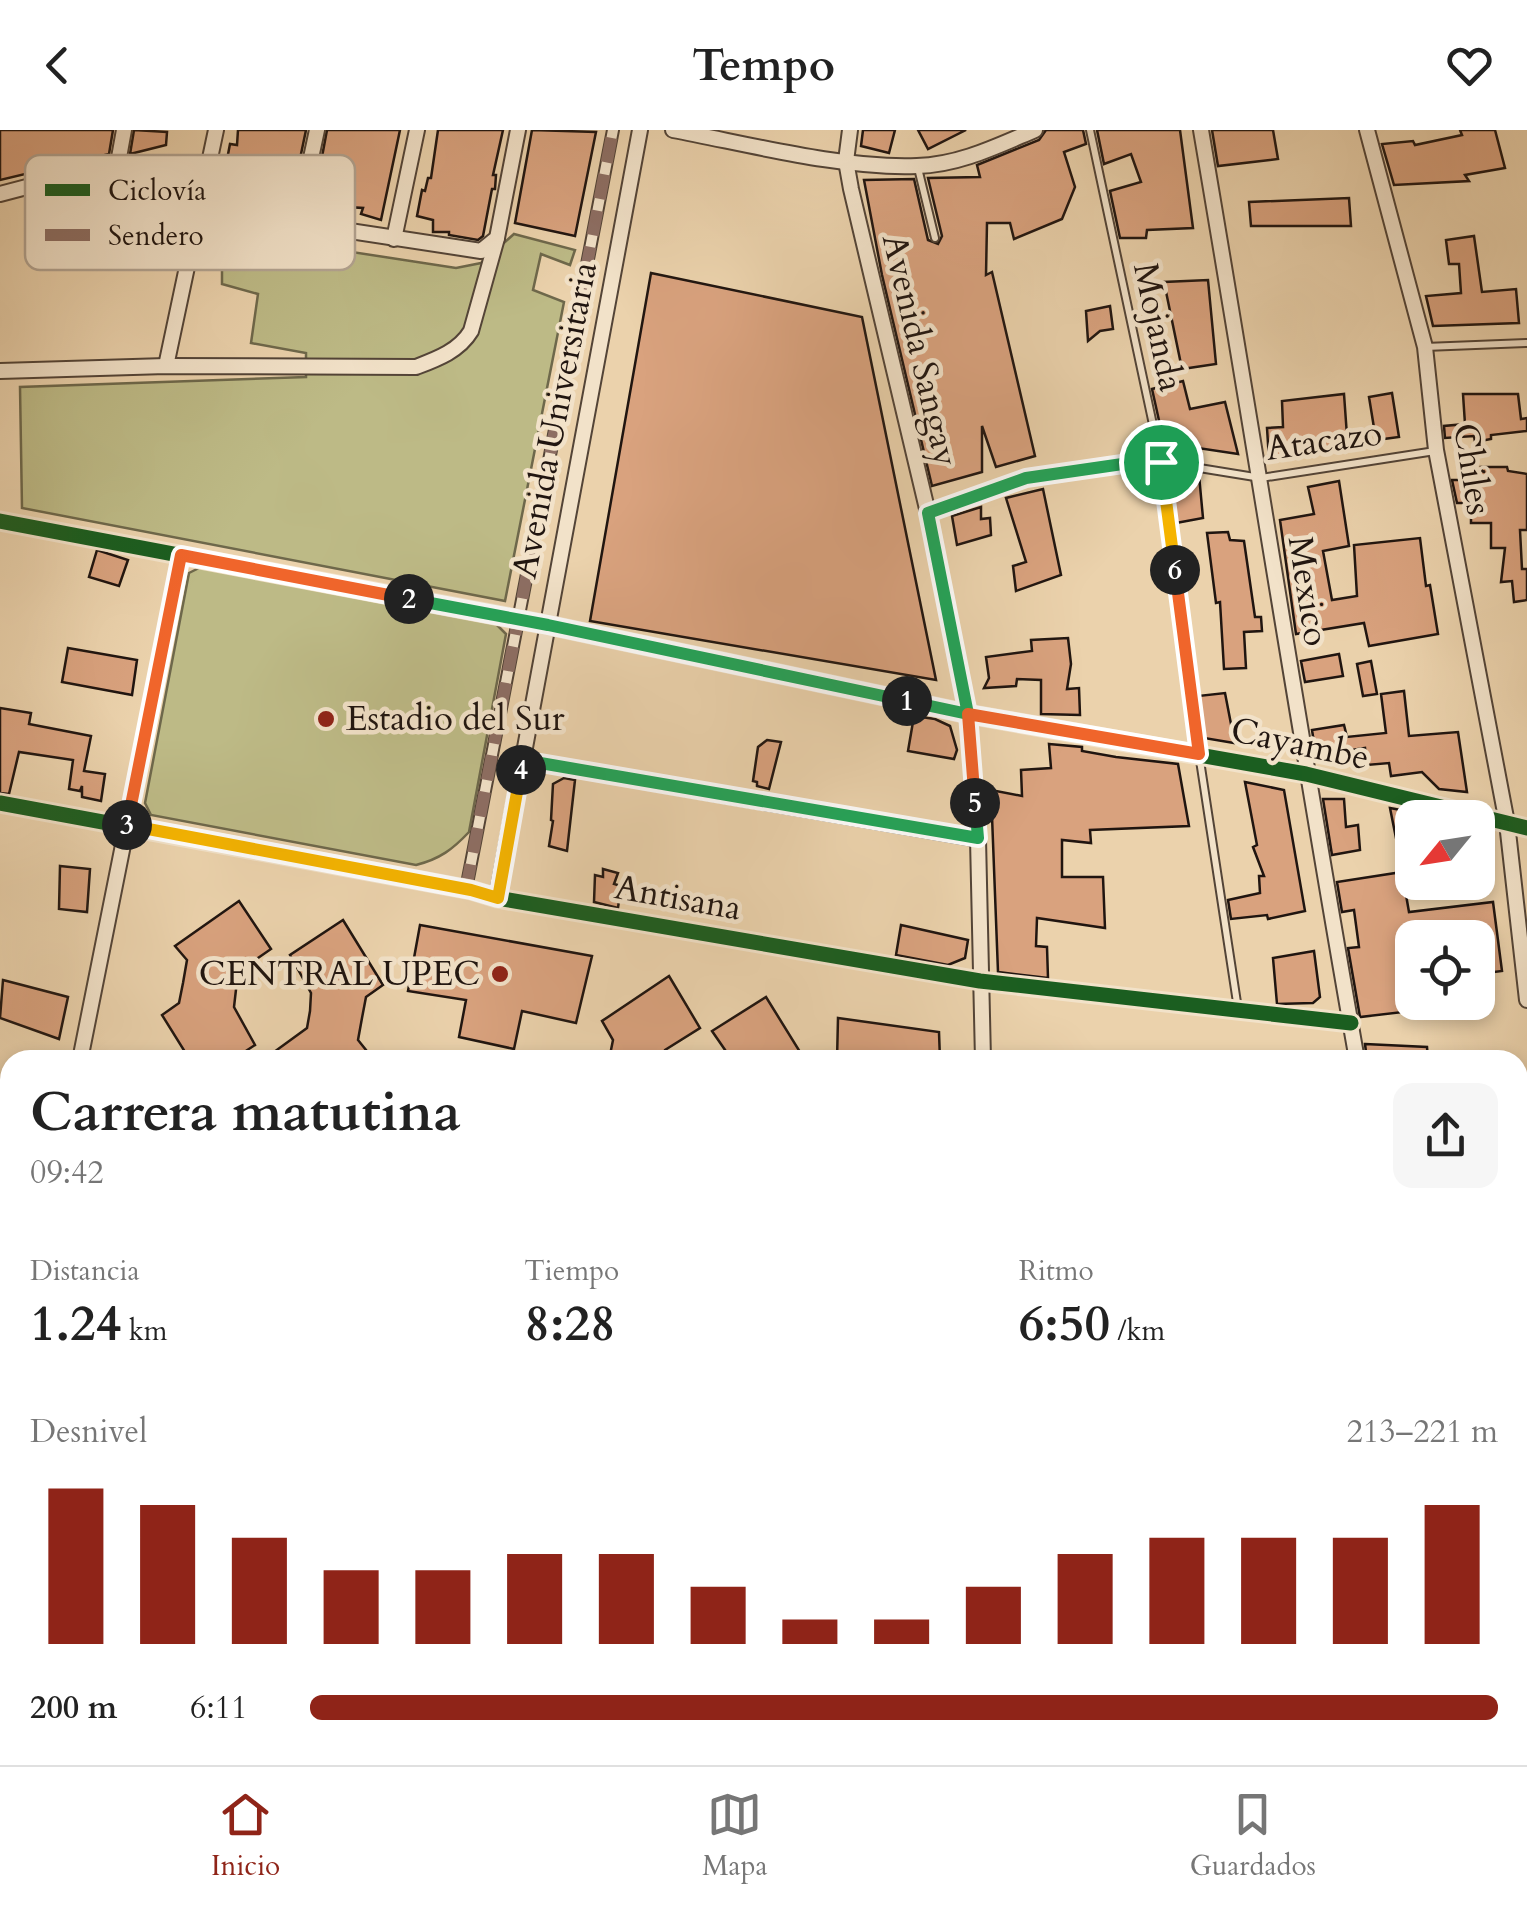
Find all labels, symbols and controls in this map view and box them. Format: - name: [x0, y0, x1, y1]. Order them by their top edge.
- text: Tempo: [692, 35, 835, 96]
- icon: back: [30, 38, 85, 93]
- icon: heart: [1442, 38, 1497, 93]
- legend: [25, 155, 355, 270]
- text: Ciclovía: [108, 172, 206, 210]
- text: Sendero: [108, 217, 204, 255]
- street label: Avenida Sangay: [870, 229, 970, 471]
- street label: Avenida Universitaria: [501, 258, 609, 582]
- street label: Mojanda: [1121, 258, 1195, 396]
- street label: Atacazo: [1263, 409, 1385, 473]
- pin: [1119, 420, 1204, 505]
- street label: Chiles: [1441, 420, 1503, 518]
- icon: arrive: [1134, 435, 1189, 490]
- street label: Mexico: [1276, 532, 1340, 650]
- pin: 6: [1150, 545, 1200, 595]
- text: 6: [1168, 551, 1182, 589]
- pin: 2: [384, 574, 434, 624]
- text: 2: [402, 580, 416, 618]
- pin: 1: [882, 676, 932, 726]
- text: 1: [900, 682, 914, 720]
- place label: Estadio del Sur: [346, 695, 565, 743]
- street label: Cayambe: [1227, 706, 1373, 782]
- marker: Estadio del Sur: [315, 708, 337, 730]
- pin: 4: [496, 745, 546, 795]
- text: 4: [514, 751, 528, 789]
- pin: 5: [950, 778, 1000, 828]
- text: 5: [968, 784, 982, 822]
- pin: 3: [102, 800, 152, 850]
- north arrow: [1395, 800, 1495, 900]
- map controls: [1395, 800, 1495, 1020]
- text: 3: [120, 806, 134, 844]
- street label: Antisana: [611, 863, 745, 933]
- button: locate: [1395, 920, 1495, 1020]
- place label: CENTRAL UPEC: [199, 950, 480, 998]
- marker: CENTRAL UPEC: [489, 963, 511, 985]
- text: Carrera matutina: [30, 1076, 461, 1150]
- button: share: [1393, 1083, 1498, 1188]
- text: 09:42: [30, 1151, 104, 1195]
- text: Distancia: [30, 1252, 140, 1290]
- text: Tiempo: [524, 1252, 619, 1290]
- text: Ritmo: [1019, 1252, 1094, 1290]
- text: 1.24: [30, 1290, 121, 1358]
- text: 8:28: [524, 1290, 616, 1358]
- text: 6:50: [1019, 1290, 1110, 1358]
- text: km: [121, 1312, 168, 1350]
- text: /km: [1110, 1312, 1165, 1350]
- text: Desnivel: [30, 1410, 147, 1454]
- text: 213–221 m: [1346, 1410, 1498, 1454]
- text: 200 m: [30, 1686, 117, 1730]
- text: 6:11: [190, 1686, 247, 1730]
- tab: Inicio: [211, 1787, 280, 1885]
- tab: Mapa: [702, 1787, 768, 1885]
- tab: Guardados: [1190, 1787, 1316, 1885]

